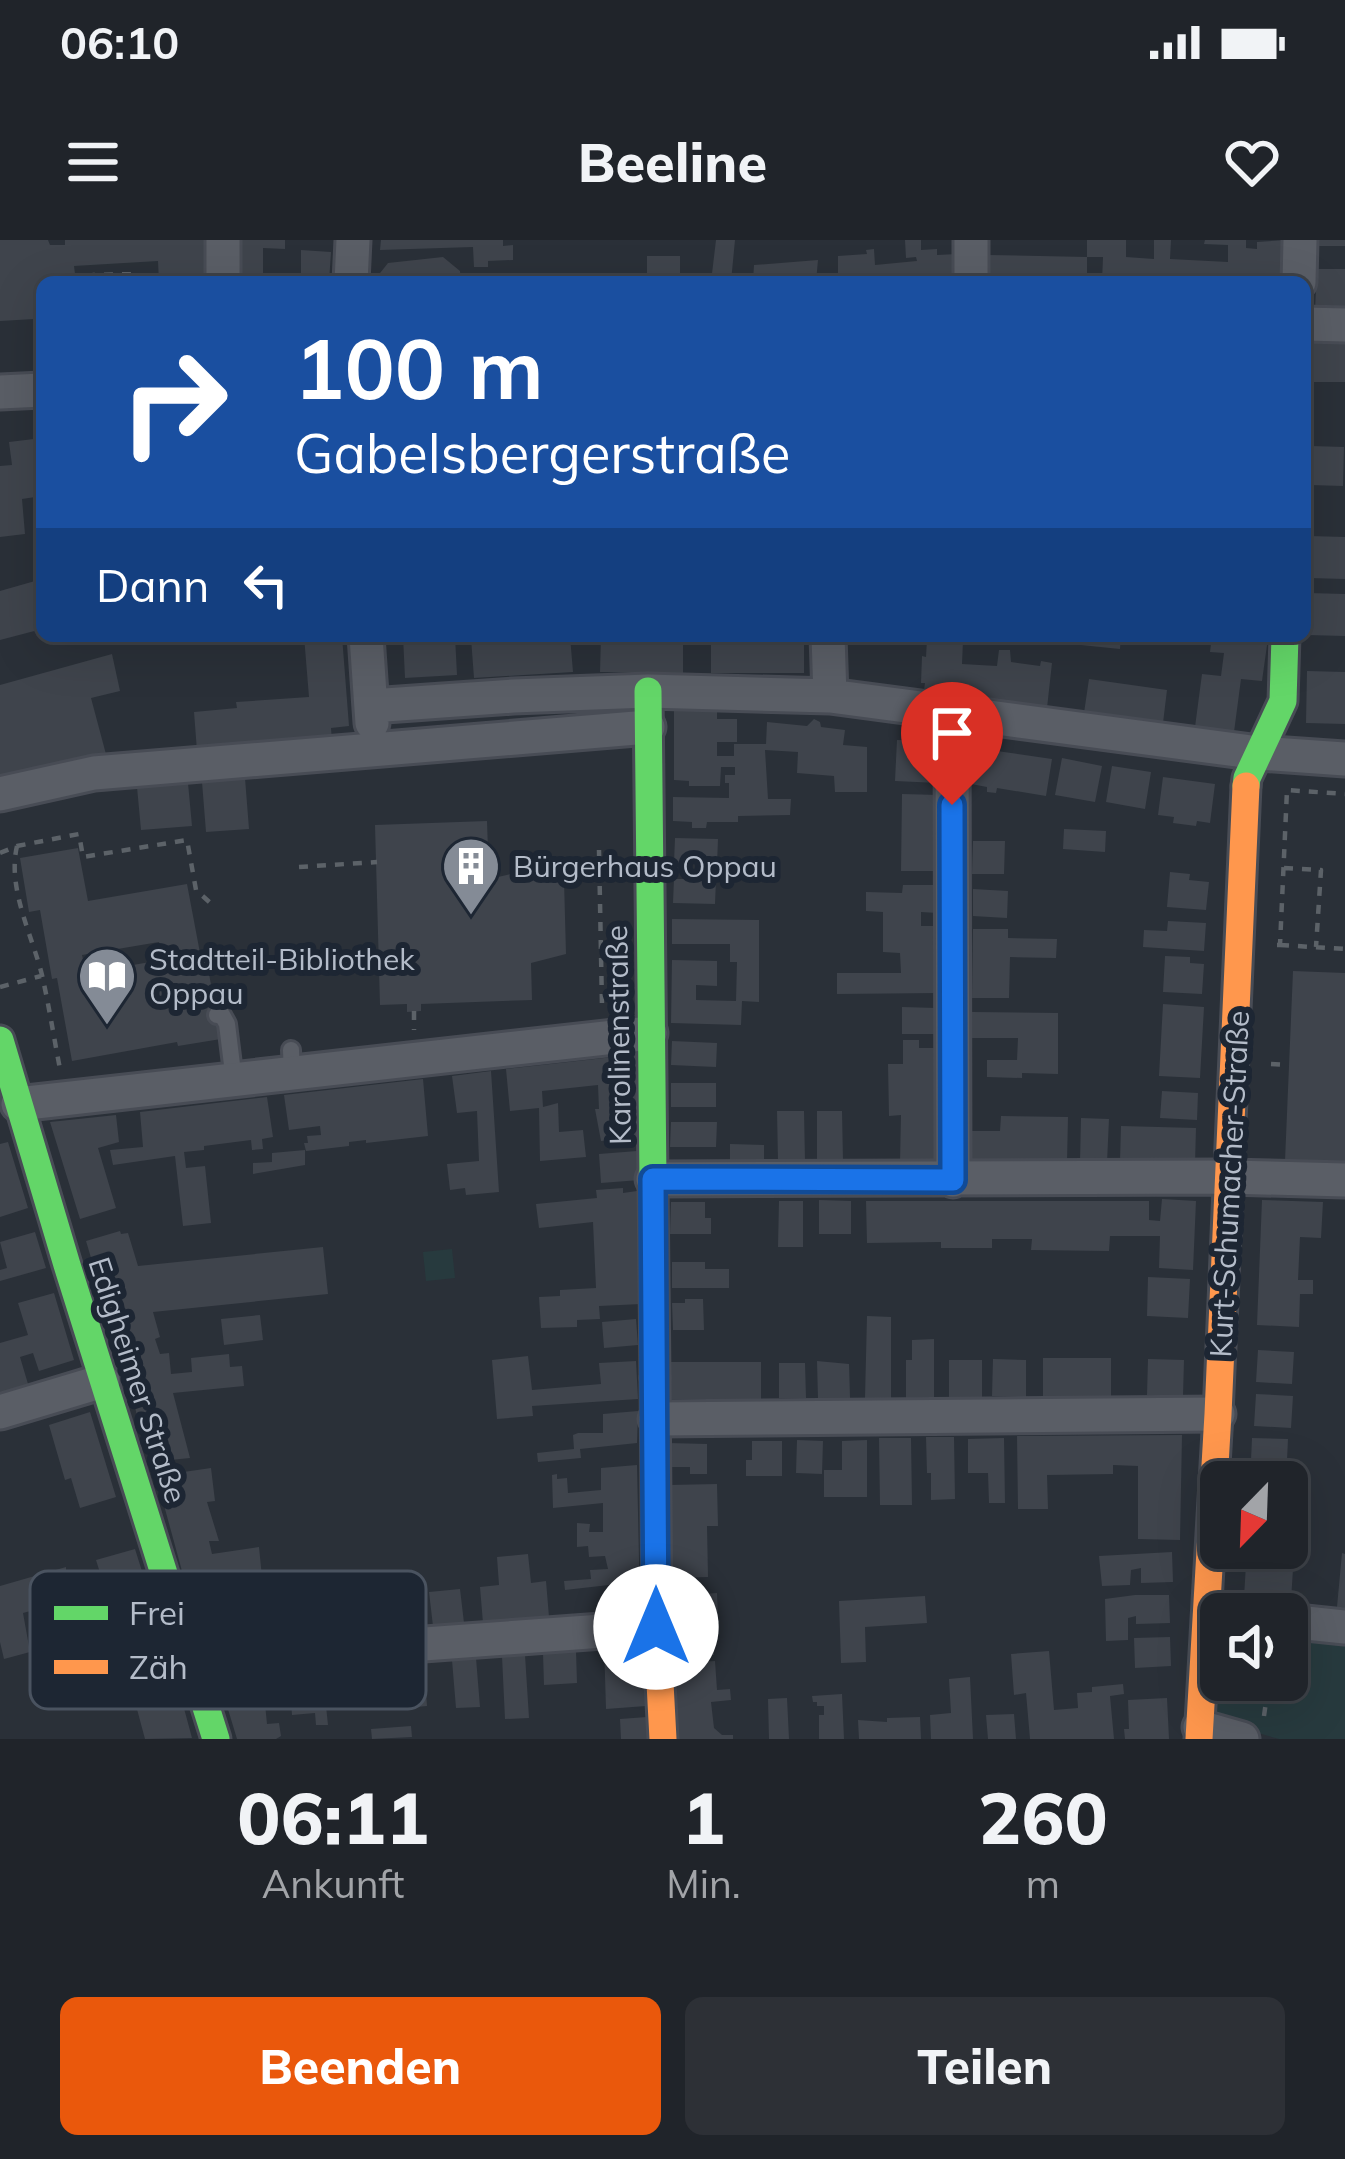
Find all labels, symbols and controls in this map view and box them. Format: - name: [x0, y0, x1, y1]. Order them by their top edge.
- text: 06:10: [60, 14, 179, 70]
- text: Beeline: [578, 128, 767, 196]
- icon: menu: [60, 129, 126, 195]
- icon: heart: [1219, 129, 1285, 195]
- text: 100 m: [294, 315, 544, 420]
- icon: right: [96, 324, 252, 480]
- text: Gabelsbergerstraße: [294, 419, 790, 487]
- icon: left: [233, 552, 299, 618]
- text: Dann: [96, 557, 209, 613]
- pin: [901, 682, 1003, 805]
- icon: arrive: [919, 700, 985, 766]
- building icon: Bürgerhaus Oppau: [440, 835, 502, 917]
- place label: Bürgerhaus Oppau: [513, 847, 777, 885]
- street label: Karolinenstraße: [597, 925, 639, 1145]
- place label: Stadtteil-Bibliothek Oppau: [149, 940, 415, 1012]
- library icon: Stadtteil-Bibliothek Oppau: [76, 945, 138, 1027]
- street label: Kurt-Schumacher-Straße: [1201, 1010, 1257, 1358]
- street label: Edigheimer Straße: [80, 1252, 196, 1508]
- north arrow: [1200, 1461, 1308, 1569]
- map controls: [1200, 1461, 1308, 1701]
- position arrow: [593, 1564, 719, 1690]
- legend: [30, 1571, 426, 1709]
- text: Frei: [129, 1592, 185, 1633]
- button: sound: [1200, 1593, 1308, 1701]
- text: Zäh: [129, 1646, 188, 1687]
- text: 06:11: [237, 1772, 429, 1862]
- text: 1: [682, 1772, 725, 1862]
- text: 260: [978, 1772, 1108, 1862]
- text: Ankunft: [262, 1859, 405, 1908]
- text: Min.: [666, 1859, 741, 1908]
- text: m: [1026, 1859, 1060, 1908]
- button: Beenden: [60, 1997, 661, 2135]
- button: Teilen: [685, 1997, 1285, 2135]

